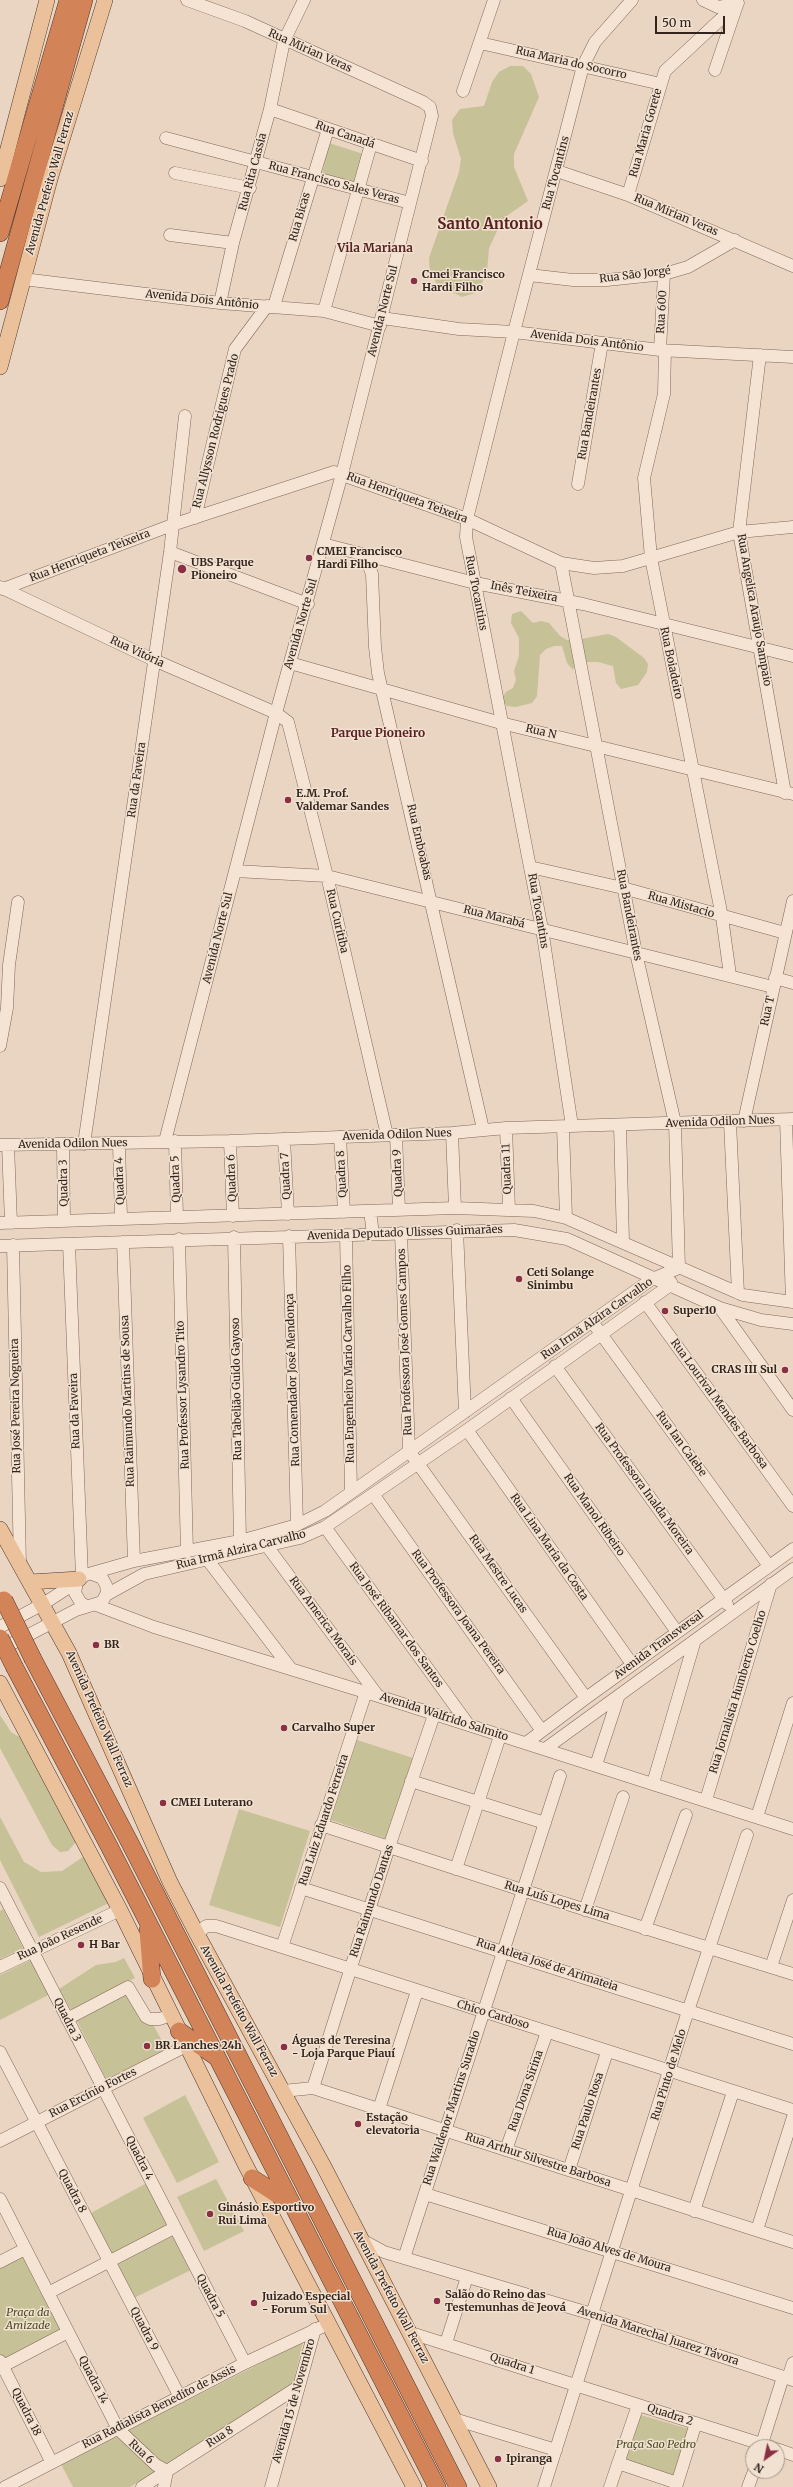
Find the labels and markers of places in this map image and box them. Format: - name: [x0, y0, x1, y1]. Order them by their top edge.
- place label: Cmei Francisco Hardi Filho: [422, 268, 505, 294]
- marker: Cmei Francisco Hardi Filho: [409, 276, 419, 286]
- place label: CMEI Francisco Hardi Filho: [317, 545, 402, 571]
- marker: CMEI Francisco Hardi Filho: [304, 553, 314, 563]
- place label: UBS Parque Pioneiro: [191, 556, 254, 582]
- marker: UBS Parque Pioneiro: [176, 563, 188, 575]
- place label: E.M. Prof. Valdemar Sandes: [296, 787, 389, 813]
- marker: E.M. Prof. Valdemar Sandes: [283, 795, 293, 805]
- place label: Ceti Solange Sinimbu: [527, 1266, 594, 1292]
- marker: Ceti Solange Sinimbu: [514, 1274, 524, 1284]
- place label: Super10: [673, 1304, 716, 1318]
- marker: Super10: [660, 1306, 670, 1316]
- place label: CRAS III Sul: [712, 1363, 777, 1377]
- marker: CRAS III Sul: [780, 1365, 790, 1375]
- place label: BR: [104, 1638, 120, 1652]
- marker: BR: [91, 1640, 101, 1650]
- place label: Carvalho Super: [292, 1721, 375, 1735]
- marker: Carvalho Super: [279, 1723, 289, 1733]
- place label: CMEI Luterano: [171, 1796, 253, 1810]
- marker: CMEI Luterano: [158, 1798, 168, 1808]
- place label: H Bar: [89, 1938, 120, 1952]
- marker: H Bar: [76, 1940, 86, 1950]
- place label: Águas de Teresina - Loja Parque Piauí: [292, 2034, 395, 2060]
- place label: BR Lanches 24h: [155, 2039, 242, 2053]
- marker: BR Lanches 24h: [142, 2041, 152, 2051]
- marker: Águas de Teresina - Loja Parque Piauí: [279, 2042, 289, 2052]
- place label: Estação elevatoria: [366, 2111, 420, 2137]
- marker: Estação elevatoria: [353, 2119, 363, 2129]
- place label: Ginásio Esportivo Rui Lima: [218, 2201, 314, 2227]
- marker: Ginásio Esportivo Rui Lima: [205, 2209, 215, 2219]
- place label: Salão do Reino das Testemunhas de Jeová: [445, 2288, 566, 2314]
- place label: Juizado Especial - Forum Sul: [262, 2290, 350, 2316]
- marker: Salão do Reino das Testemunhas de Jeová: [432, 2296, 442, 2306]
- marker: Juizado Especial - Forum Sul: [249, 2298, 259, 2308]
- place label: Ipiranga: [506, 2452, 552, 2466]
- marker: Ipiranga: [493, 2454, 503, 2464]

